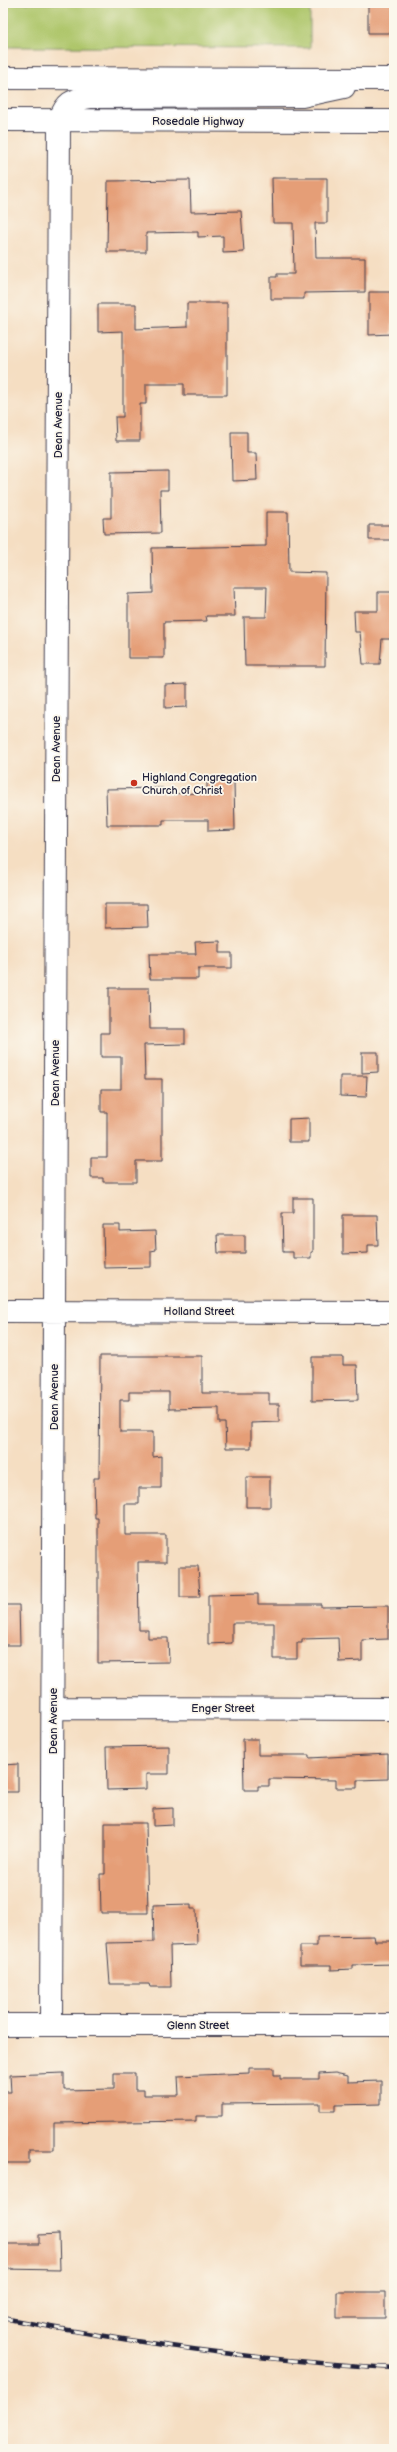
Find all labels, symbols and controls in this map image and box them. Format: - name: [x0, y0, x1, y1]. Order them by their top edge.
- street label: Rosedale Highway: [152, 115, 244, 128]
- street label: Dean Avenue: [52, 391, 65, 458]
- street label: Dean Avenue: [50, 715, 63, 782]
- place label: Highland Congregation Church of Christ: [142, 771, 257, 797]
- marker: Highland Congregation Church of Christ: [129, 778, 139, 788]
- street label: Dean Avenue: [49, 1039, 62, 1106]
- street label: Holland Street: [164, 1305, 235, 1318]
- street label: Dean Avenue: [48, 1363, 61, 1430]
- street label: Dean Avenue: [47, 1687, 60, 1754]
- street label: Enger Street: [191, 1702, 255, 1715]
- street label: Glenn Street: [167, 2019, 230, 2032]

